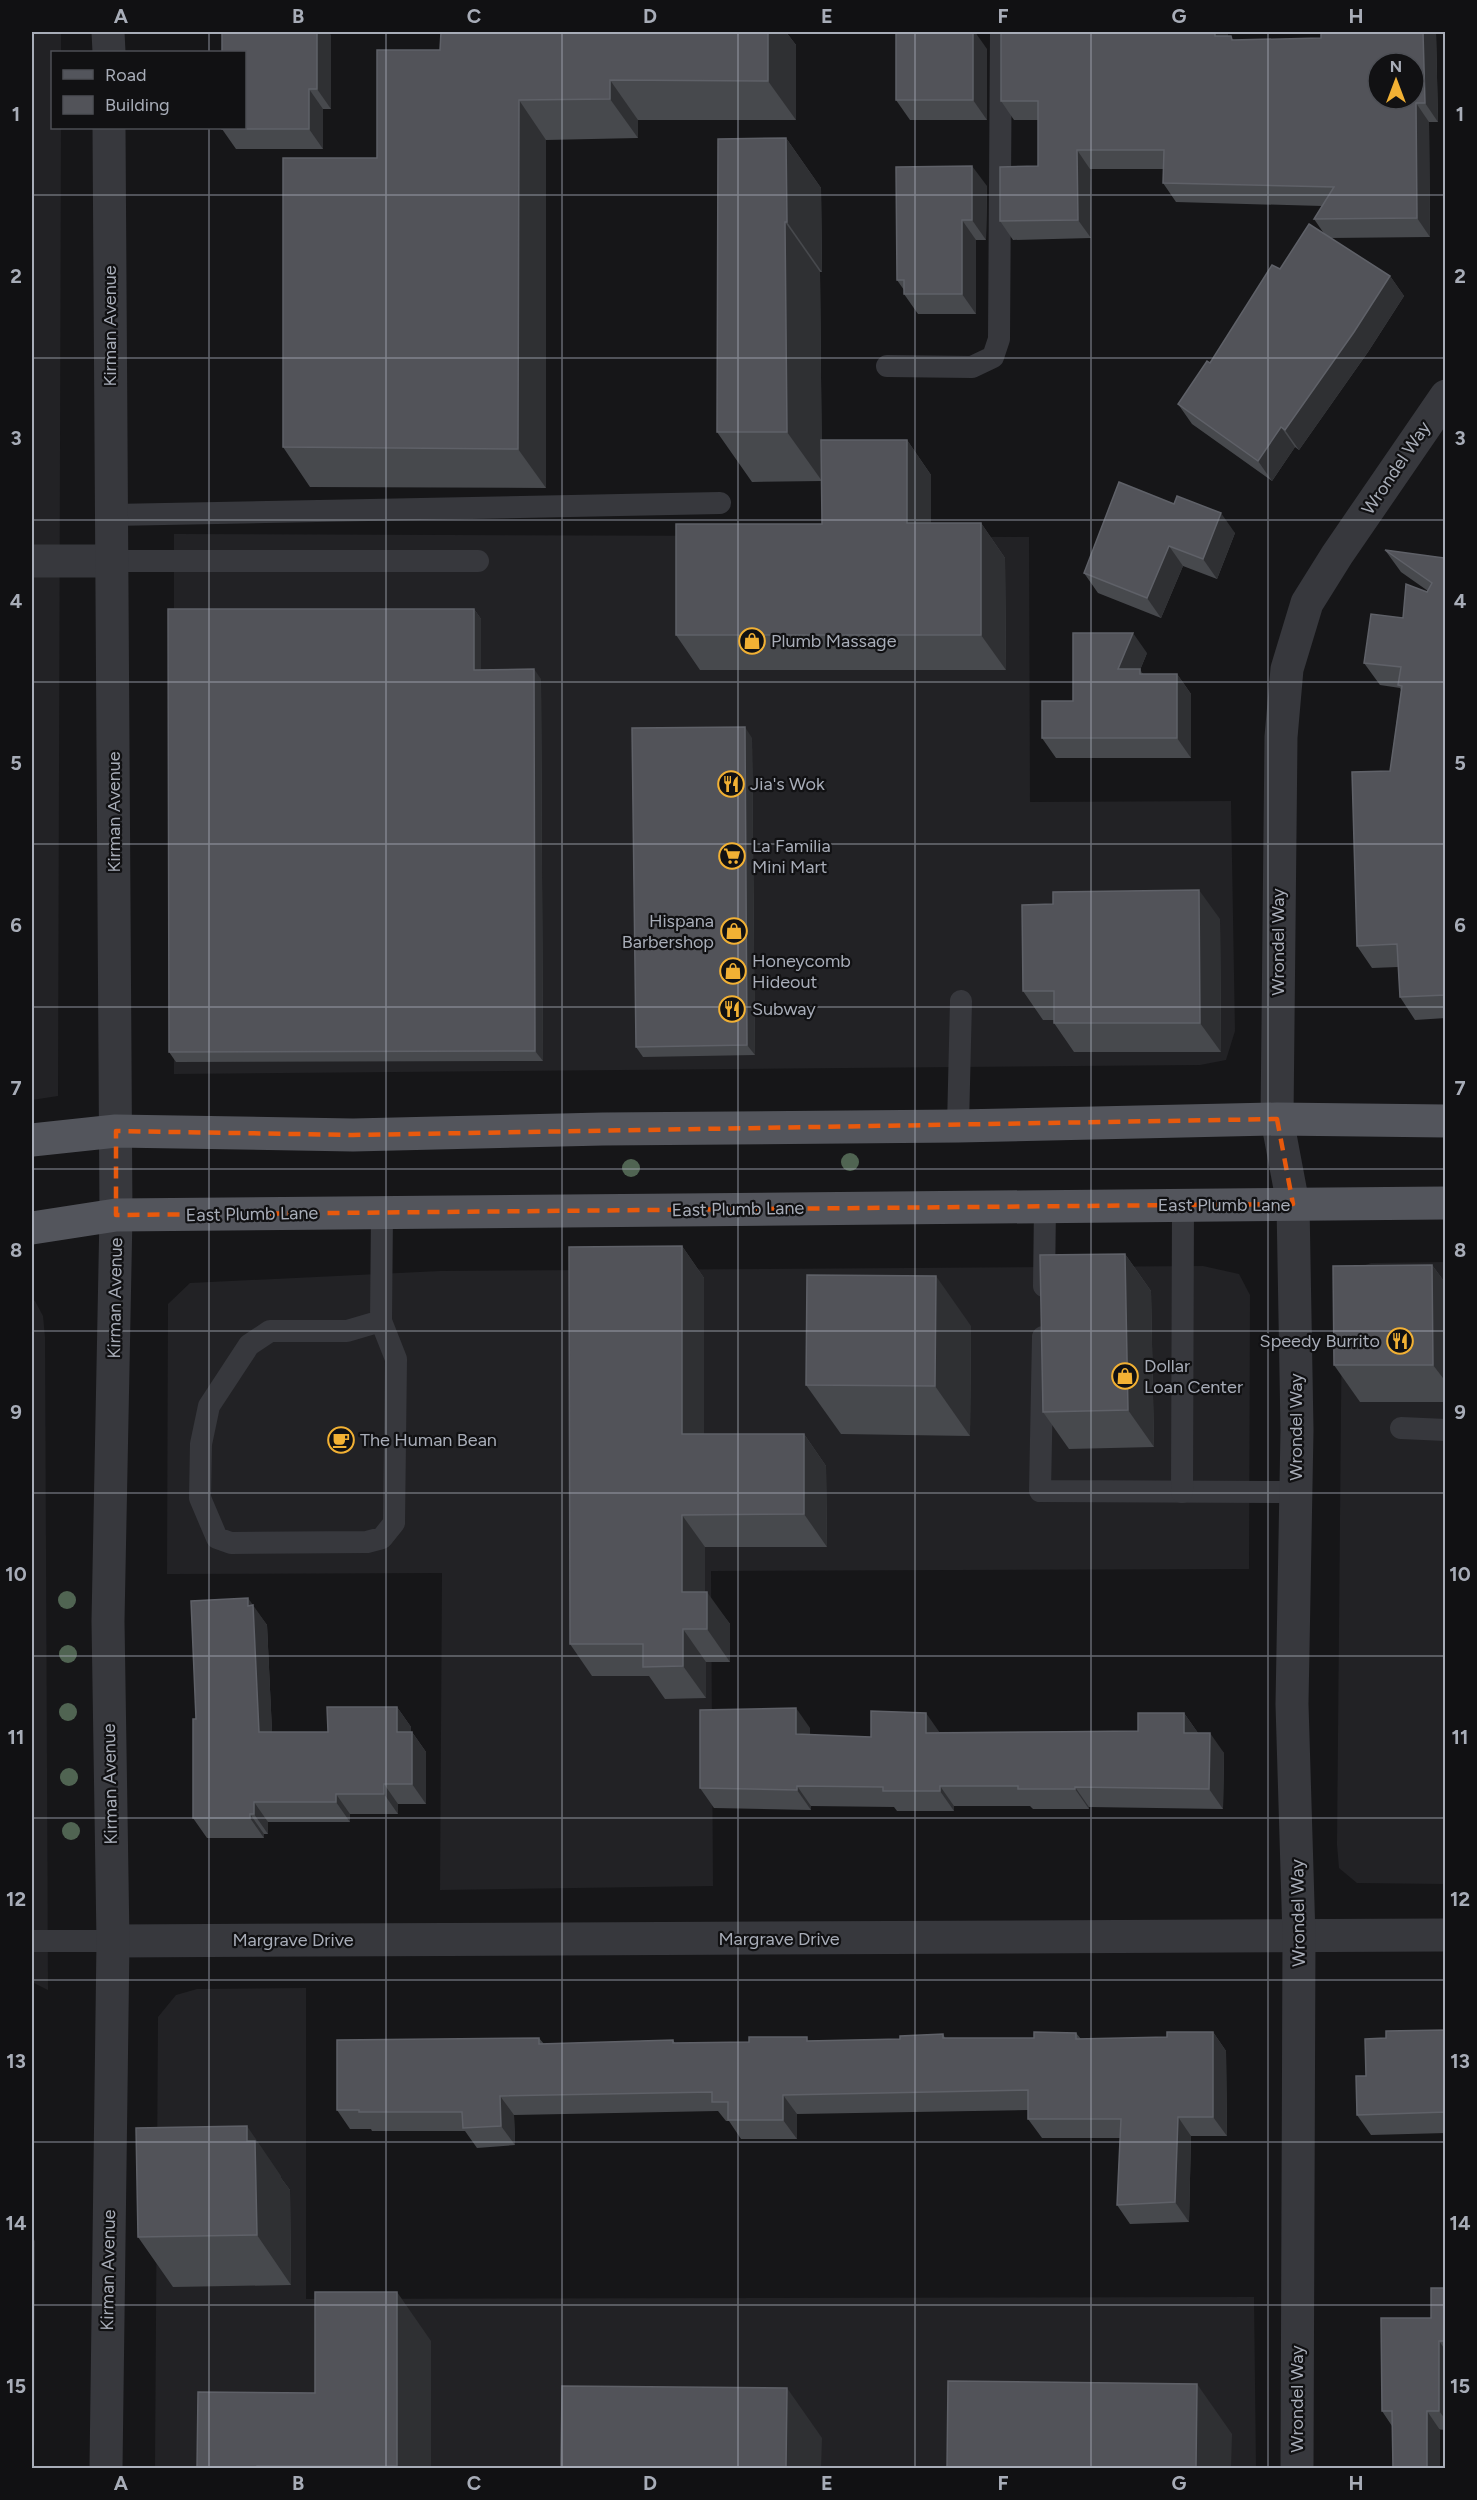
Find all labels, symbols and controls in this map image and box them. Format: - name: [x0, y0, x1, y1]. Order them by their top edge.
- text: A: [114, 4, 129, 28]
- text: B: [292, 4, 304, 28]
- text: C: [467, 4, 481, 28]
- text: D: [643, 4, 657, 28]
- text: E: [821, 4, 833, 28]
- text: F: [997, 4, 1009, 28]
- text: G: [1172, 4, 1187, 28]
- text: H: [1349, 4, 1364, 28]
- legend: [51, 51, 246, 129]
- north arrow: [1366, 51, 1426, 111]
- text: N: [1390, 57, 1402, 76]
- text: Road: [105, 64, 146, 86]
- text: Building: [105, 94, 170, 116]
- text: 1: [12, 102, 20, 126]
- text: 1: [1456, 102, 1464, 126]
- text: 2: [10, 264, 22, 288]
- text: 2: [1454, 264, 1466, 288]
- street label: Kirman Avenue: [99, 265, 121, 387]
- street label: Wrondel Way: [1357, 417, 1436, 519]
- text: 3: [10, 426, 22, 450]
- text: 3: [1454, 426, 1466, 450]
- text: 4: [10, 589, 23, 613]
- text: 4: [1454, 589, 1467, 613]
- shop icon: Plumb Massage: [737, 626, 767, 656]
- place label: Plumb Massage: [771, 630, 897, 652]
- text: 5: [10, 751, 22, 775]
- street label: Kirman Avenue: [103, 751, 125, 873]
- text: 5: [1454, 751, 1466, 775]
- restaurant icon: Jia's Wok: [716, 769, 746, 799]
- place label: Jia's Wok: [750, 773, 825, 795]
- place label: La Familia Mini Mart: [752, 835, 831, 878]
- supermarket icon: La Familia Mini Mart: [717, 841, 747, 871]
- street label: Wrondel Way: [1267, 888, 1289, 996]
- place label: Hispana Barbershop: [622, 910, 714, 953]
- text: 6: [10, 913, 22, 937]
- text: 6: [1454, 913, 1466, 937]
- shop icon: Hispana Barbershop: [719, 916, 749, 946]
- place label: Honeycomb Hideout: [752, 950, 851, 993]
- shop icon: Honeycomb Hideout: [718, 956, 748, 986]
- restaurant icon: Subway: [717, 994, 747, 1024]
- place label: Subway: [752, 998, 816, 1020]
- text: 7: [10, 1076, 22, 1100]
- text: 7: [1454, 1076, 1466, 1100]
- street label: East Plumb Lane: [1158, 1194, 1290, 1216]
- street label: East Plumb Lane: [672, 1197, 805, 1221]
- street label: East Plumb Lane: [186, 1202, 319, 1226]
- street label: Kirman Avenue: [103, 1237, 127, 1359]
- text: 8: [10, 1238, 22, 1262]
- text: 8: [1454, 1238, 1466, 1262]
- restaurant icon: Speedy Burrito: [1385, 1326, 1415, 1356]
- place label: Speedy Burrito: [1260, 1330, 1380, 1352]
- place label: Dollar Loan Center: [1144, 1355, 1243, 1398]
- shop icon: Dollar Loan Center: [1110, 1361, 1140, 1391]
- street label: Wrondel Way: [1285, 1373, 1307, 1481]
- text: 9: [10, 1400, 22, 1424]
- text: 9: [1454, 1400, 1466, 1424]
- cafe icon: The Human Bean: [326, 1425, 356, 1455]
- place label: The Human Bean: [360, 1429, 497, 1451]
- text: 10: [5, 1562, 27, 1586]
- text: 10: [1449, 1562, 1471, 1586]
- street label: Kirman Avenue: [98, 1723, 122, 1845]
- text: 11: [8, 1725, 24, 1749]
- text: 11: [1452, 1725, 1468, 1749]
- street label: Wrondel Way: [1286, 1858, 1310, 1967]
- text: 12: [6, 1887, 26, 1911]
- text: 12: [1450, 1887, 1470, 1911]
- street label: Margrave Drive: [718, 1928, 840, 1950]
- street label: Margrave Drive: [232, 1929, 354, 1951]
- text: 13: [6, 2049, 26, 2073]
- text: 13: [1450, 2049, 1470, 2073]
- street label: Kirman Avenue: [96, 2209, 120, 2331]
- text: 14: [5, 2211, 27, 2235]
- text: 14: [1449, 2211, 1471, 2235]
- street label: Wrondel Way: [1286, 2345, 1308, 2453]
- text: 15: [6, 2374, 26, 2398]
- text: 15: [1450, 2374, 1470, 2398]
- text: A: [114, 2471, 129, 2495]
- text: B: [292, 2471, 304, 2495]
- text: C: [467, 2471, 481, 2495]
- text: D: [643, 2471, 657, 2495]
- text: E: [821, 2471, 833, 2495]
- text: F: [997, 2471, 1009, 2495]
- text: G: [1172, 2471, 1187, 2495]
- text: H: [1349, 2471, 1364, 2495]

